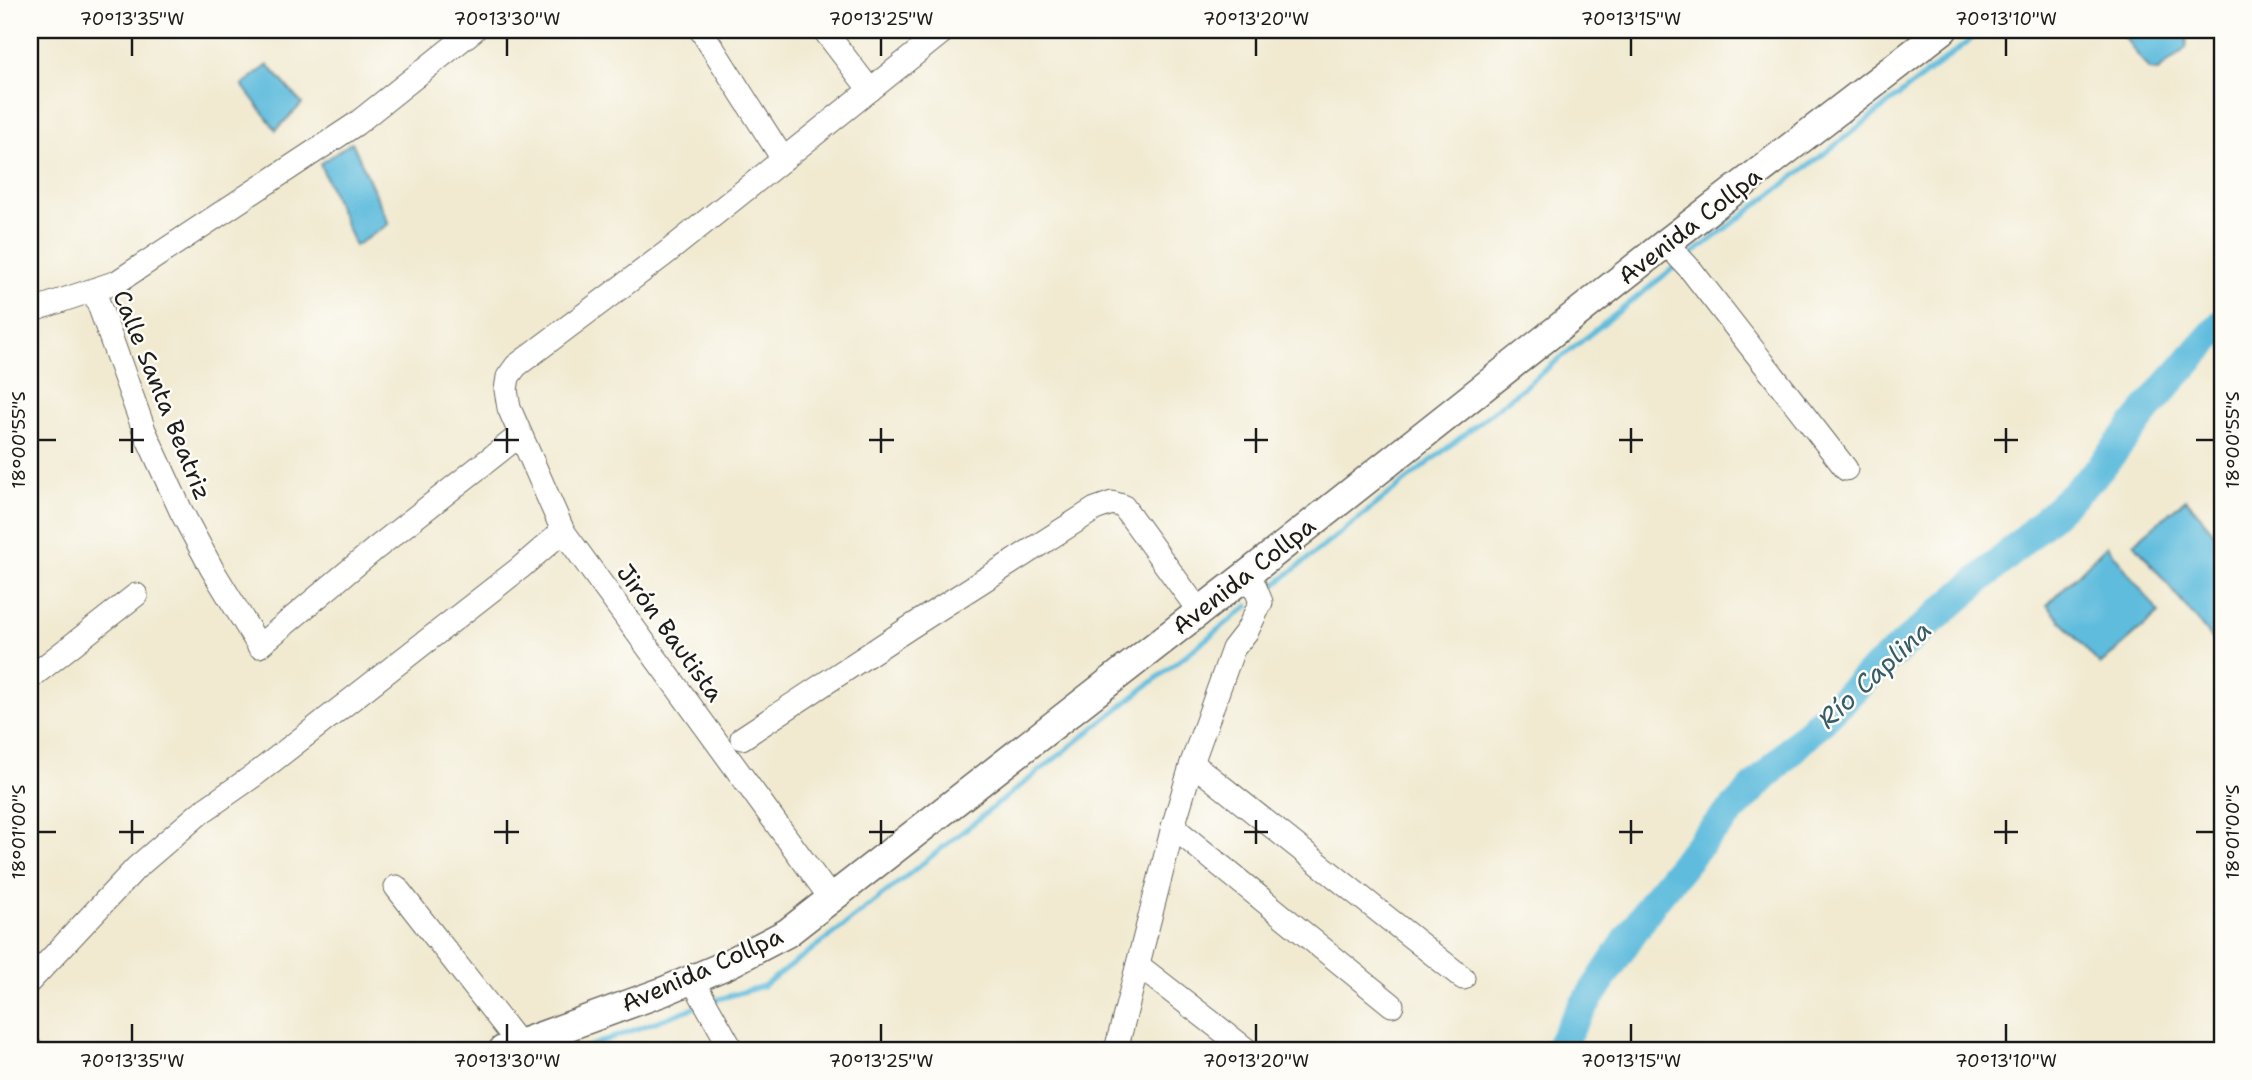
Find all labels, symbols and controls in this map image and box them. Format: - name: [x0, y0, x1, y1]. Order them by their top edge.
- text: 70°13'35"W: [80, 7, 184, 31]
- text: 70°13'30"W: [454, 7, 560, 31]
- text: 70°13'25"W: [829, 7, 933, 31]
- text: 70°13'20"W: [1203, 7, 1309, 31]
- text: 70°13'15"W: [1581, 7, 1681, 31]
- text: 70°13'10"W: [1955, 7, 2057, 31]
- street label: Avenida Collpa: [1612, 160, 1768, 292]
- street label: Calle Santa Beatriz: [105, 285, 219, 505]
- text: 18°00'55"S: [7, 391, 31, 489]
- text: 18°00'55"S: [2221, 391, 2245, 489]
- street label: Avenida Collpa: [1166, 510, 1322, 642]
- street label: Jirón Bautista: [609, 558, 731, 708]
- water label: Río Caplina: [1809, 612, 1939, 736]
- text: 18°01'00"S: [7, 784, 31, 880]
- text: 18°01'00"S: [2221, 784, 2245, 880]
- street label: Avenida Collpa: [616, 920, 788, 1020]
- text: 70°13'35"W: [80, 1049, 184, 1073]
- text: 70°13'30"W: [454, 1049, 560, 1073]
- text: 70°13'25"W: [829, 1049, 933, 1073]
- text: 70°13'20"W: [1203, 1049, 1309, 1073]
- text: 70°13'15"W: [1581, 1049, 1681, 1073]
- text: 70°13'10"W: [1955, 1049, 2057, 1073]

